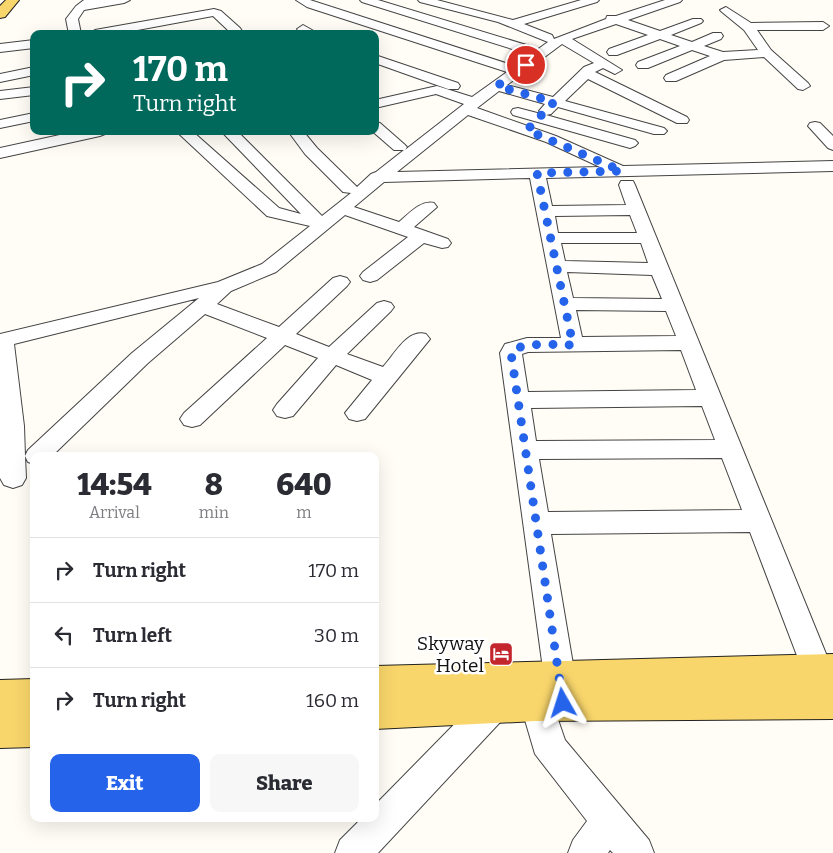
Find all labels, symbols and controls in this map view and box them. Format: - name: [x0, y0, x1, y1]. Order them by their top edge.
- pin: [505, 44, 547, 86]
- text: 170 m: [133, 48, 228, 90]
- icon: right: [50, 50, 115, 115]
- icon: arrive: [512, 51, 540, 79]
- text: Turn right: [133, 90, 236, 117]
- text: 14:54: [77, 467, 152, 503]
- text: 8: [205, 467, 223, 503]
- text: 640: [276, 467, 332, 503]
- text: Arrival: [89, 503, 140, 522]
- text: min: [199, 503, 229, 522]
- text: m: [296, 503, 312, 522]
- icon: right: [50, 556, 78, 584]
- text: Turn right: [93, 559, 186, 582]
- text: 170 m: [308, 559, 359, 582]
- icon: left: [50, 621, 78, 649]
- text: Turn left: [93, 624, 172, 647]
- text: 30 m: [314, 624, 359, 647]
- place label: Skyway Hotel: [417, 632, 485, 677]
- hotel icon: Skyway Hotel: [488, 641, 514, 667]
- position arrow: [536, 676, 588, 728]
- icon: right: [50, 686, 78, 714]
- text: Turn right: [93, 689, 186, 712]
- text: 160 m: [306, 689, 359, 712]
- button: Exit: [50, 754, 200, 812]
- button: Share: [210, 754, 359, 812]

